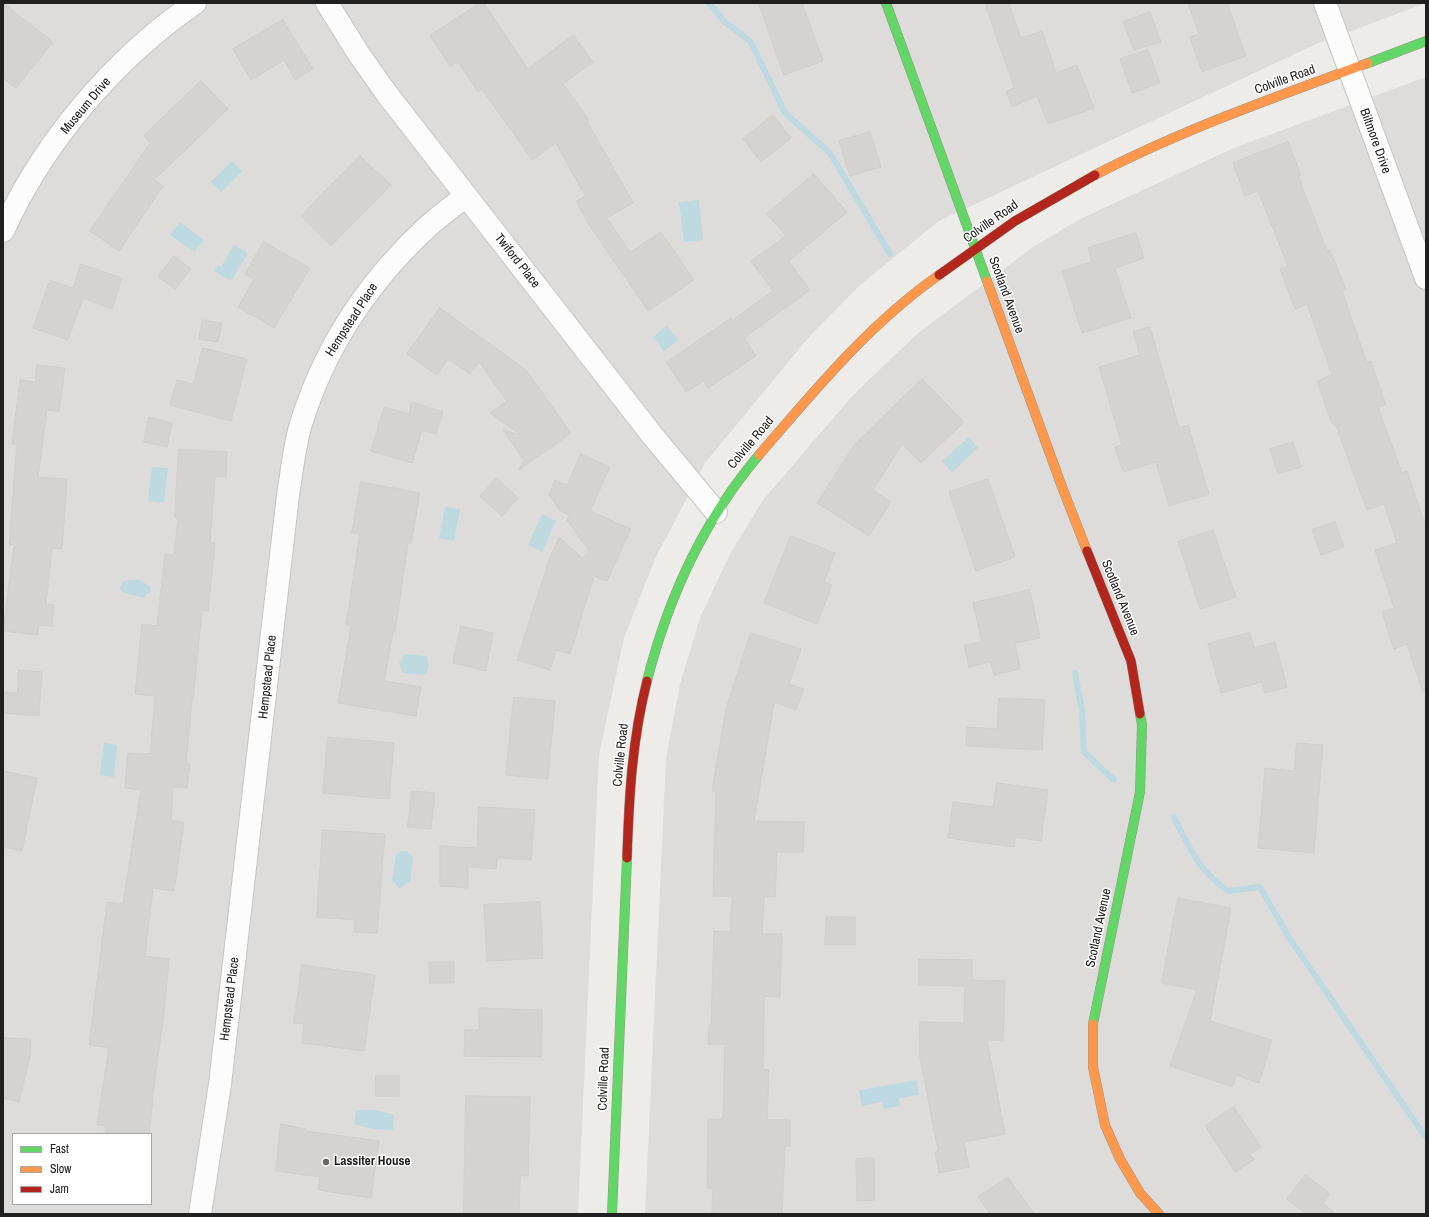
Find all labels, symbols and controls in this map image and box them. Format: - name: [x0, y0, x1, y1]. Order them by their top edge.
- street label: Colville Road: [1253, 62, 1317, 98]
- street label: Museum Drive: [58, 74, 114, 138]
- street label: Biltmore Drive: [1356, 106, 1394, 176]
- street label: Colville Road: [961, 197, 1021, 247]
- street label: Twiford Place: [491, 231, 543, 291]
- street label: Scotland Avenue: [985, 255, 1027, 335]
- street label: Hempstead Place: [323, 280, 381, 360]
- street label: Colville Road: [725, 414, 777, 472]
- street label: Scotland Avenue: [1098, 558, 1142, 638]
- street label: Hempstead Place: [256, 634, 280, 720]
- street label: Colville Road: [610, 723, 632, 787]
- street label: Scotland Avenue: [1083, 887, 1115, 969]
- street label: Hempstead Place: [217, 956, 243, 1042]
- street label: Colville Road: [595, 1047, 613, 1111]
- legend: [12, 1133, 152, 1205]
- text: Fast: [50, 1141, 69, 1157]
- place label: Lassiter House: [334, 1154, 410, 1170]
- marker: Lassiter House: [321, 1157, 331, 1167]
- text: Slow: [50, 1161, 71, 1177]
- text: Jam: [50, 1181, 69, 1197]

